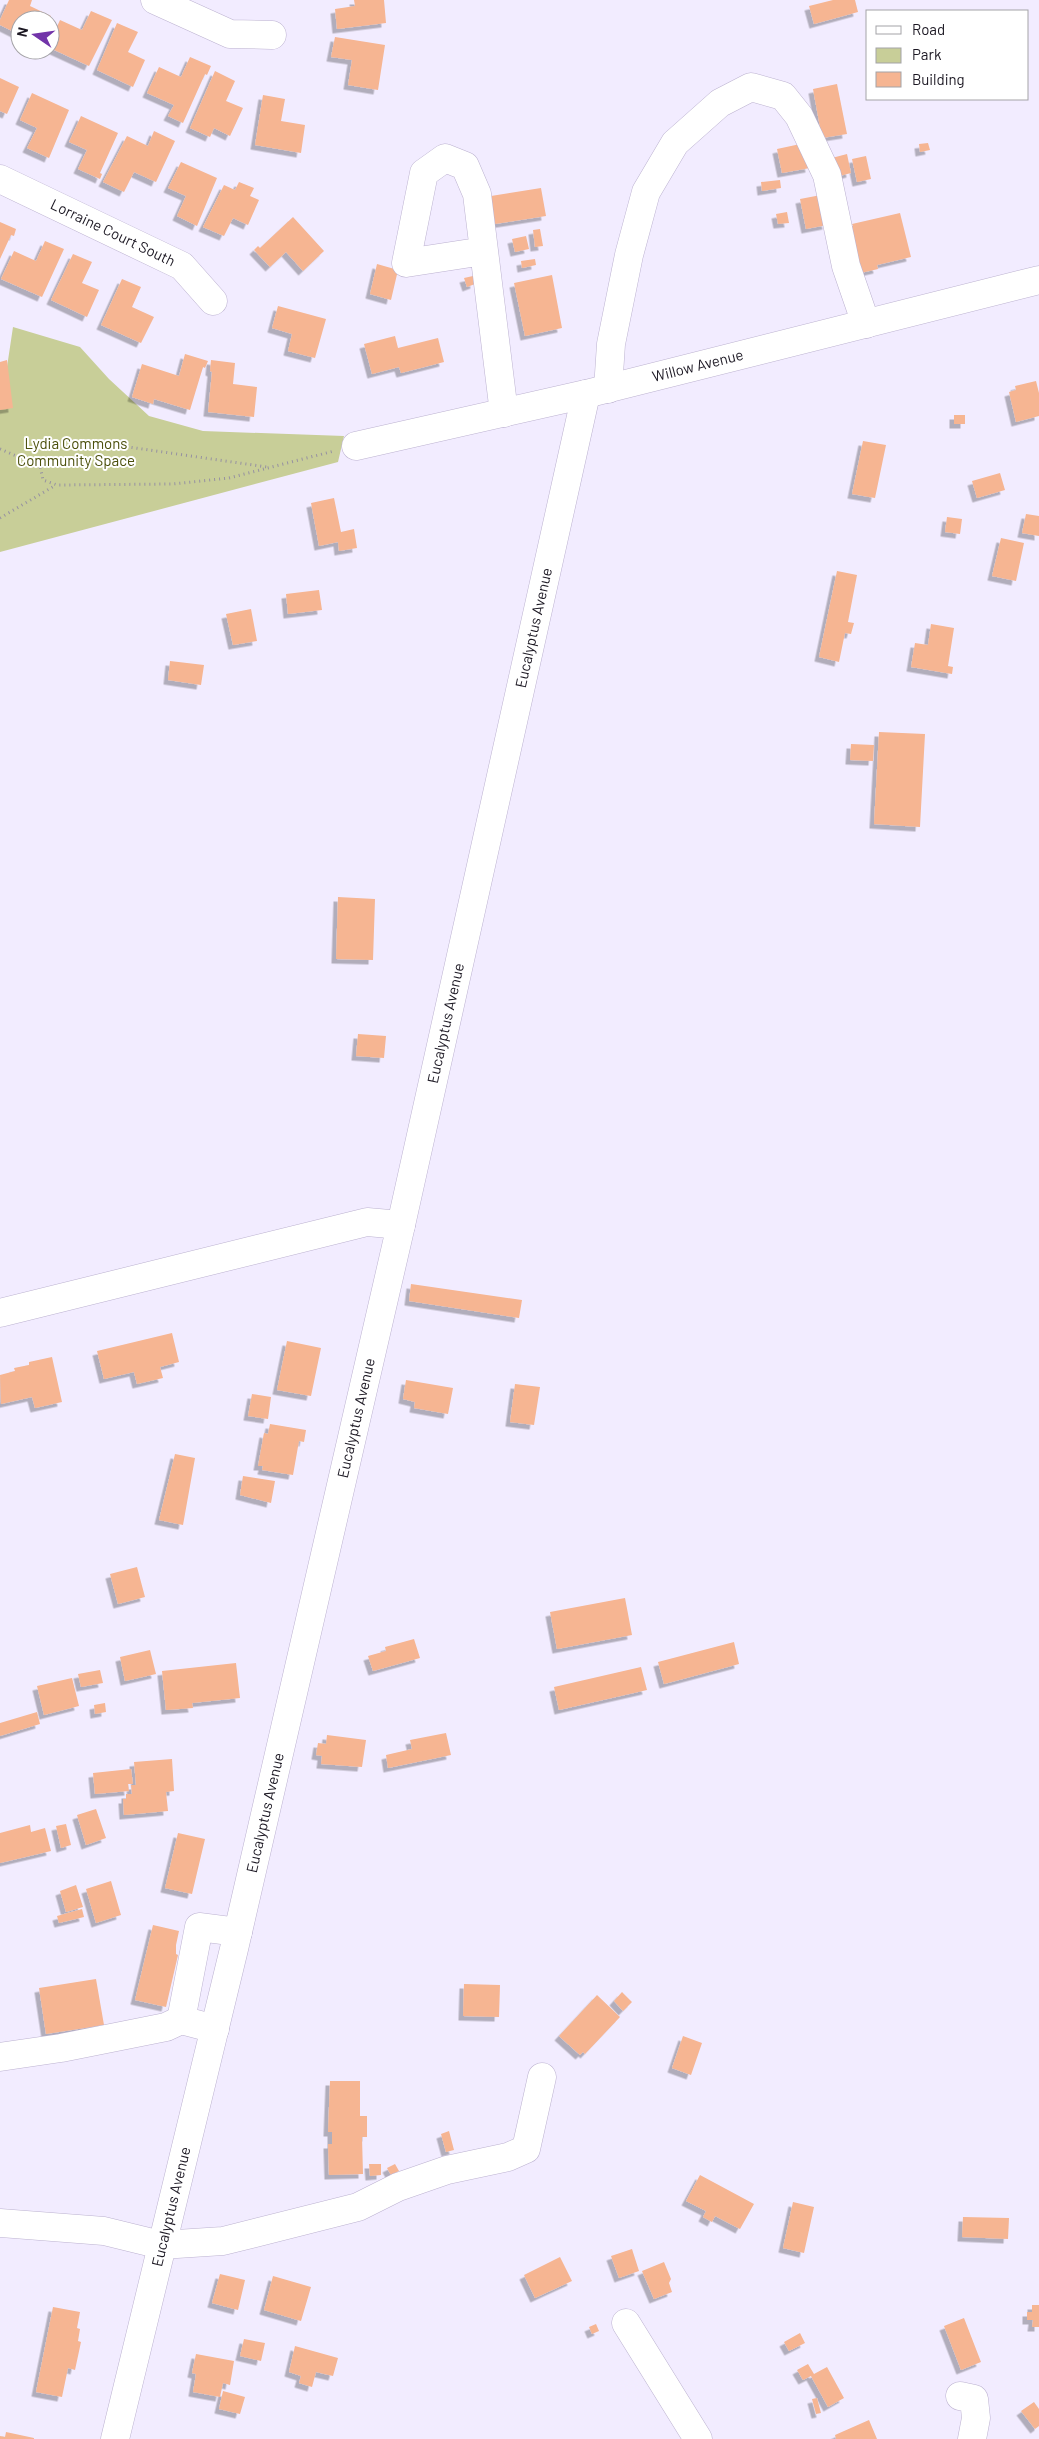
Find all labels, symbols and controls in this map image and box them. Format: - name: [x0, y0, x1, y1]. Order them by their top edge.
- north arrow: [10, 10, 60, 60]
- legend: [866, 10, 1029, 100]
- text: Road: [912, 20, 945, 38]
- text: N: [13, 26, 31, 38]
- text: Park: [912, 45, 942, 63]
- text: Building: [912, 70, 965, 88]
- street label: Lorraine Court South: [48, 195, 179, 269]
- street label: Willow Avenue: [650, 345, 745, 385]
- park label: Lydia Commons Community Space: [17, 434, 135, 469]
- street label: Eucalyptus Avenue: [511, 566, 555, 690]
- street label: Eucalyptus Avenue: [423, 961, 467, 1085]
- street label: Eucalyptus Avenue: [333, 1356, 378, 1480]
- street label: Eucalyptus Avenue: [242, 1751, 287, 1874]
- street label: Eucalyptus Avenue: [147, 2145, 194, 2268]

